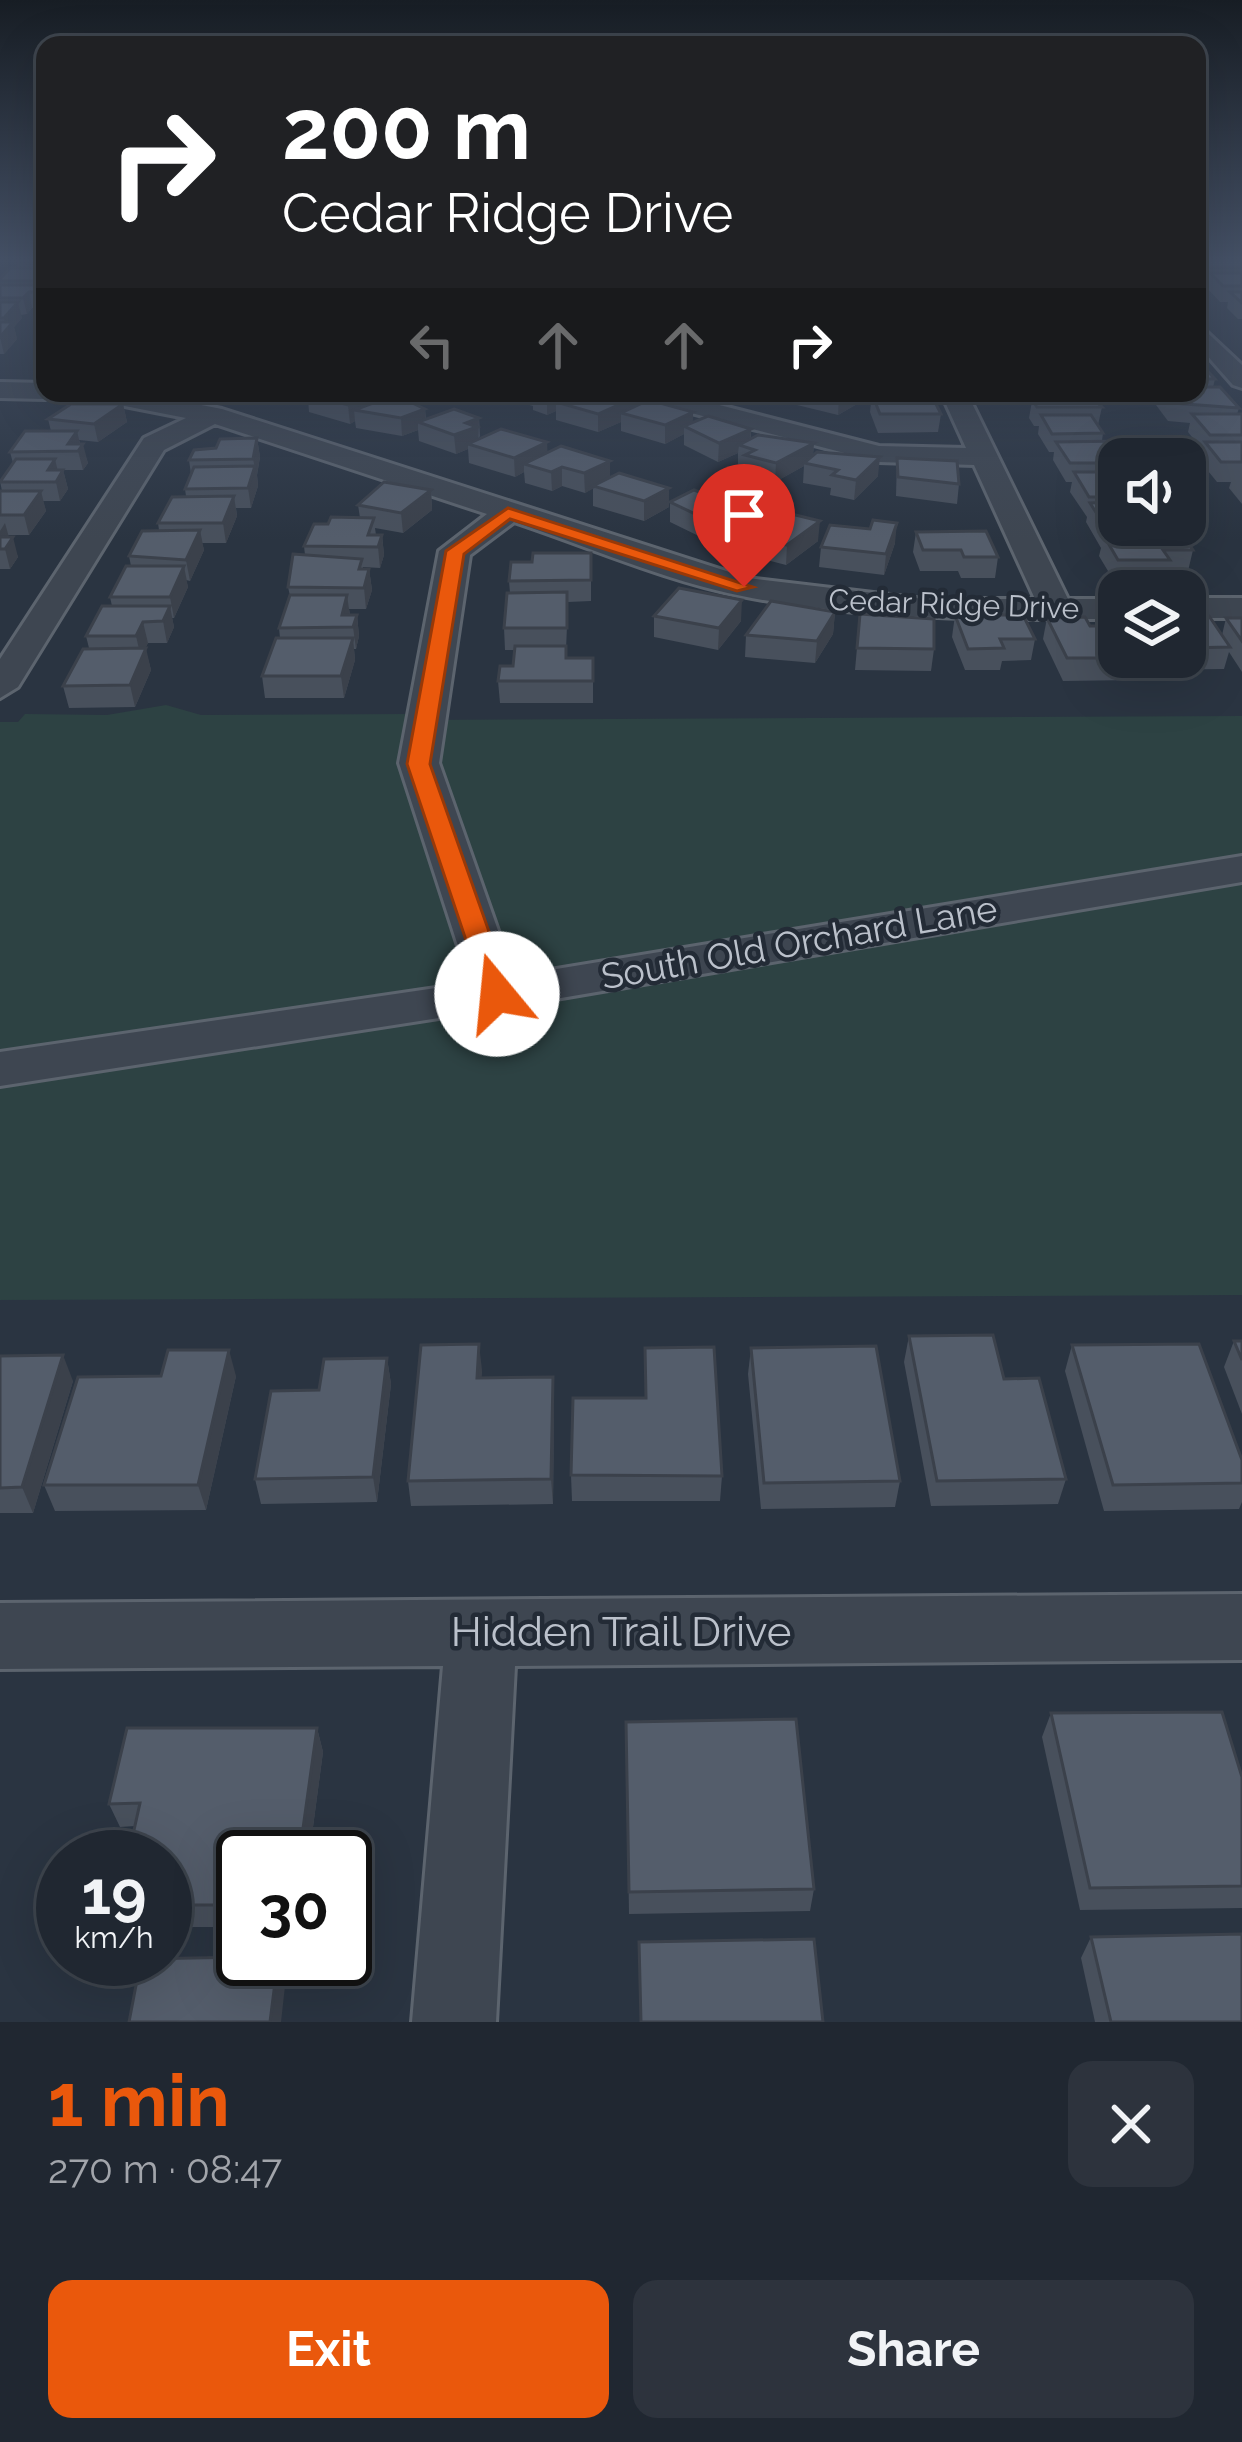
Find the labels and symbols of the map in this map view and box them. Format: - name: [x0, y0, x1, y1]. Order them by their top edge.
- pin: [693, 464, 795, 587]
- street label: Cedar Ridge Drive: [828, 582, 1080, 626]
- street label: South Old Orchard Lane: [598, 886, 1000, 998]
- position arrow: [434, 931, 560, 1057]
- street label: Hidden Trail Drive: [451, 1607, 791, 1656]
- speed limit sign: 30: [216, 1830, 372, 1986]

